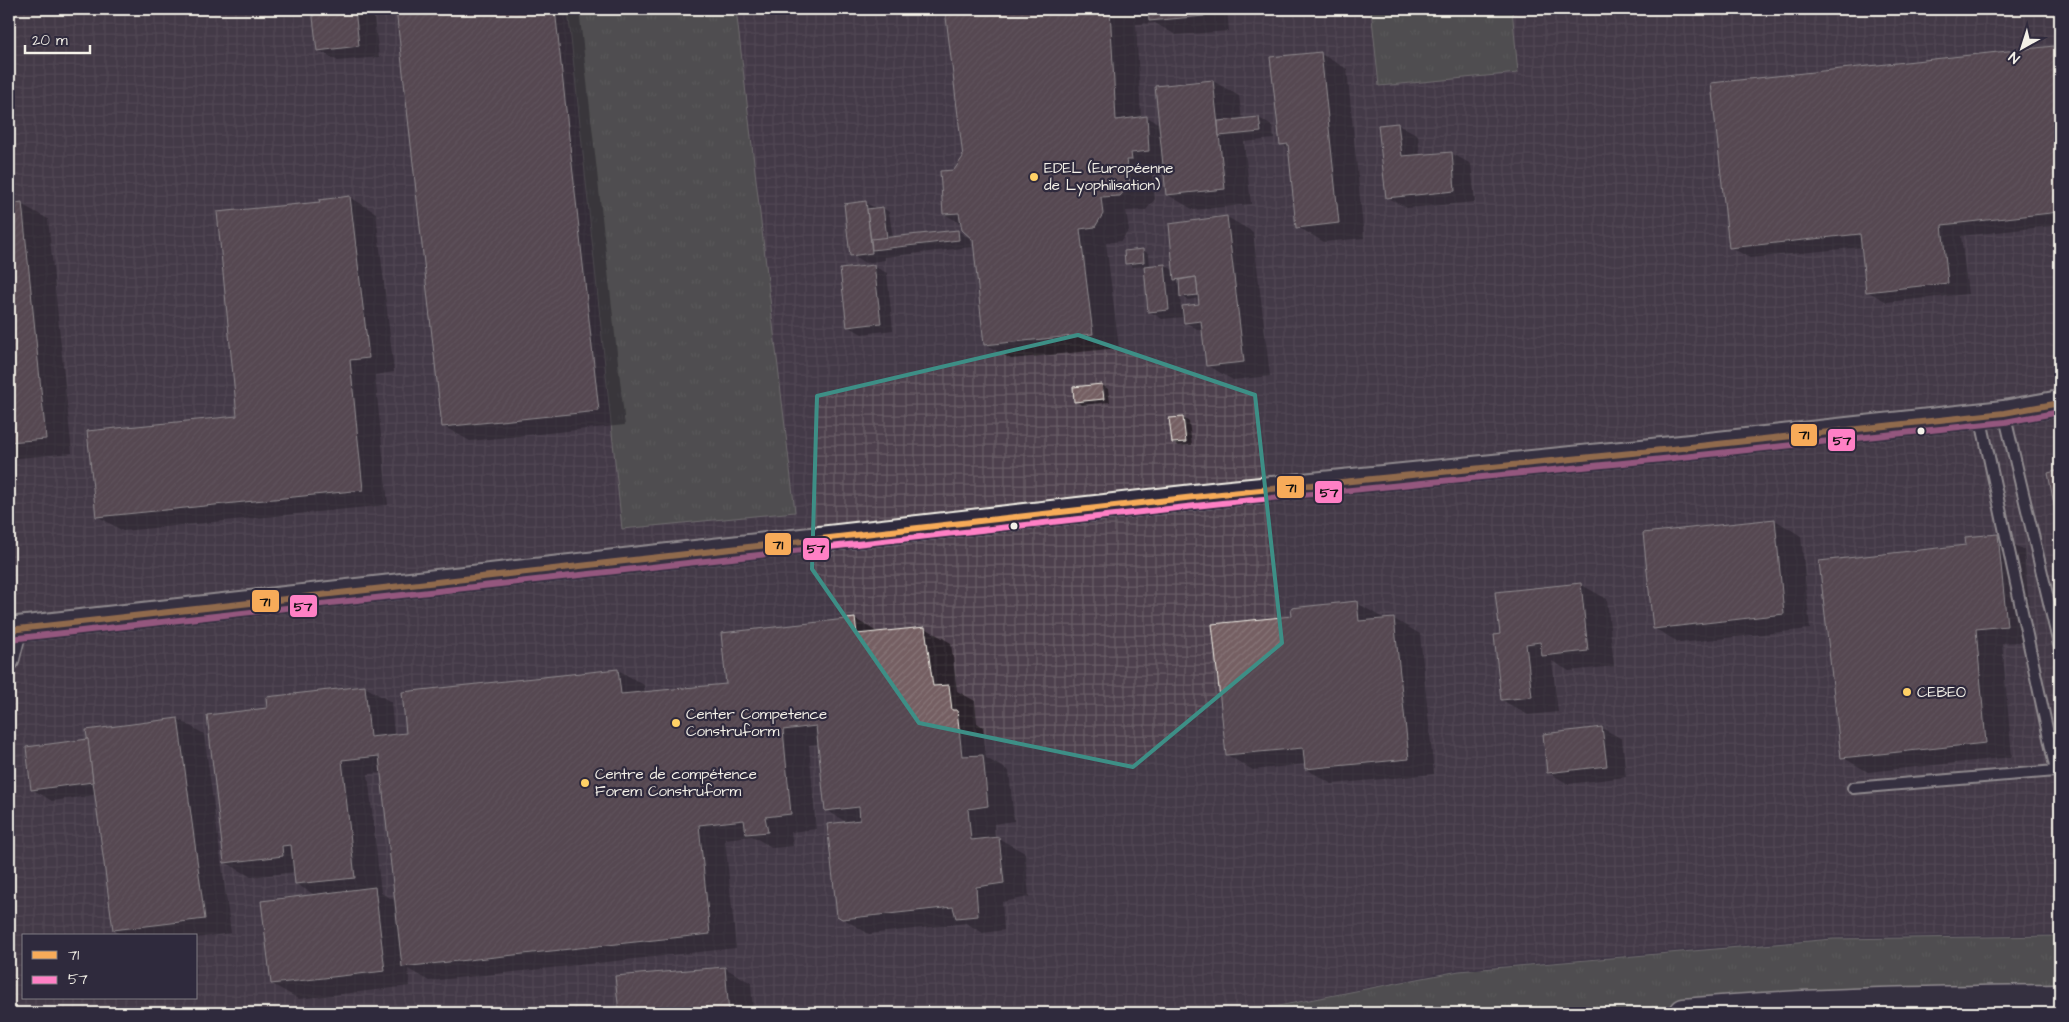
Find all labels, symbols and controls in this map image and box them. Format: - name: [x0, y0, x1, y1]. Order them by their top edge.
- scale bar: [25, 22, 90, 54]
- north arrow: [1996, 22, 2046, 72]
- text: 20 m: [32, 30, 68, 51]
- text: N: [2005, 47, 2024, 68]
- place label: EDEL (Européenne de Lyophilisation): [1044, 158, 1173, 197]
- marker: EDEL (Européenne de Lyophilisation): [1028, 171, 1040, 183]
- line badge: 71: [1790, 423, 1818, 447]
- text: 71: [1798, 425, 1809, 445]
- unlabelled marker: [1916, 426, 1926, 436]
- line badge: 57: [1827, 428, 1856, 452]
- text: 57: [1833, 431, 1852, 451]
- line badge: 71: [1276, 475, 1305, 499]
- text: 71: [1285, 478, 1296, 498]
- line badge: 57: [1314, 480, 1343, 504]
- text: 57: [1320, 483, 1339, 503]
- unlabelled marker: [1009, 521, 1019, 531]
- line badge: 71: [764, 532, 792, 556]
- text: 71: [772, 535, 783, 555]
- line badge: 57: [802, 537, 830, 561]
- text: 57: [807, 539, 826, 559]
- line badge: 71: [251, 589, 280, 613]
- text: 71: [259, 592, 270, 612]
- line badge: 57: [289, 594, 318, 618]
- text: 57: [294, 597, 313, 617]
- place label: CEBEO: [1917, 682, 1966, 703]
- marker: CEBEO: [1901, 686, 1913, 698]
- place label: Center Competence Construform: [686, 704, 827, 742]
- marker: Center Competence Construform: [670, 717, 682, 729]
- place label: Centre de compétence Forem Construform: [595, 764, 757, 802]
- marker: Centre de compétence Forem Construform: [579, 777, 591, 789]
- legend: [22, 934, 198, 1000]
- text: 71: [68, 945, 79, 966]
- text: 57: [68, 969, 88, 990]

